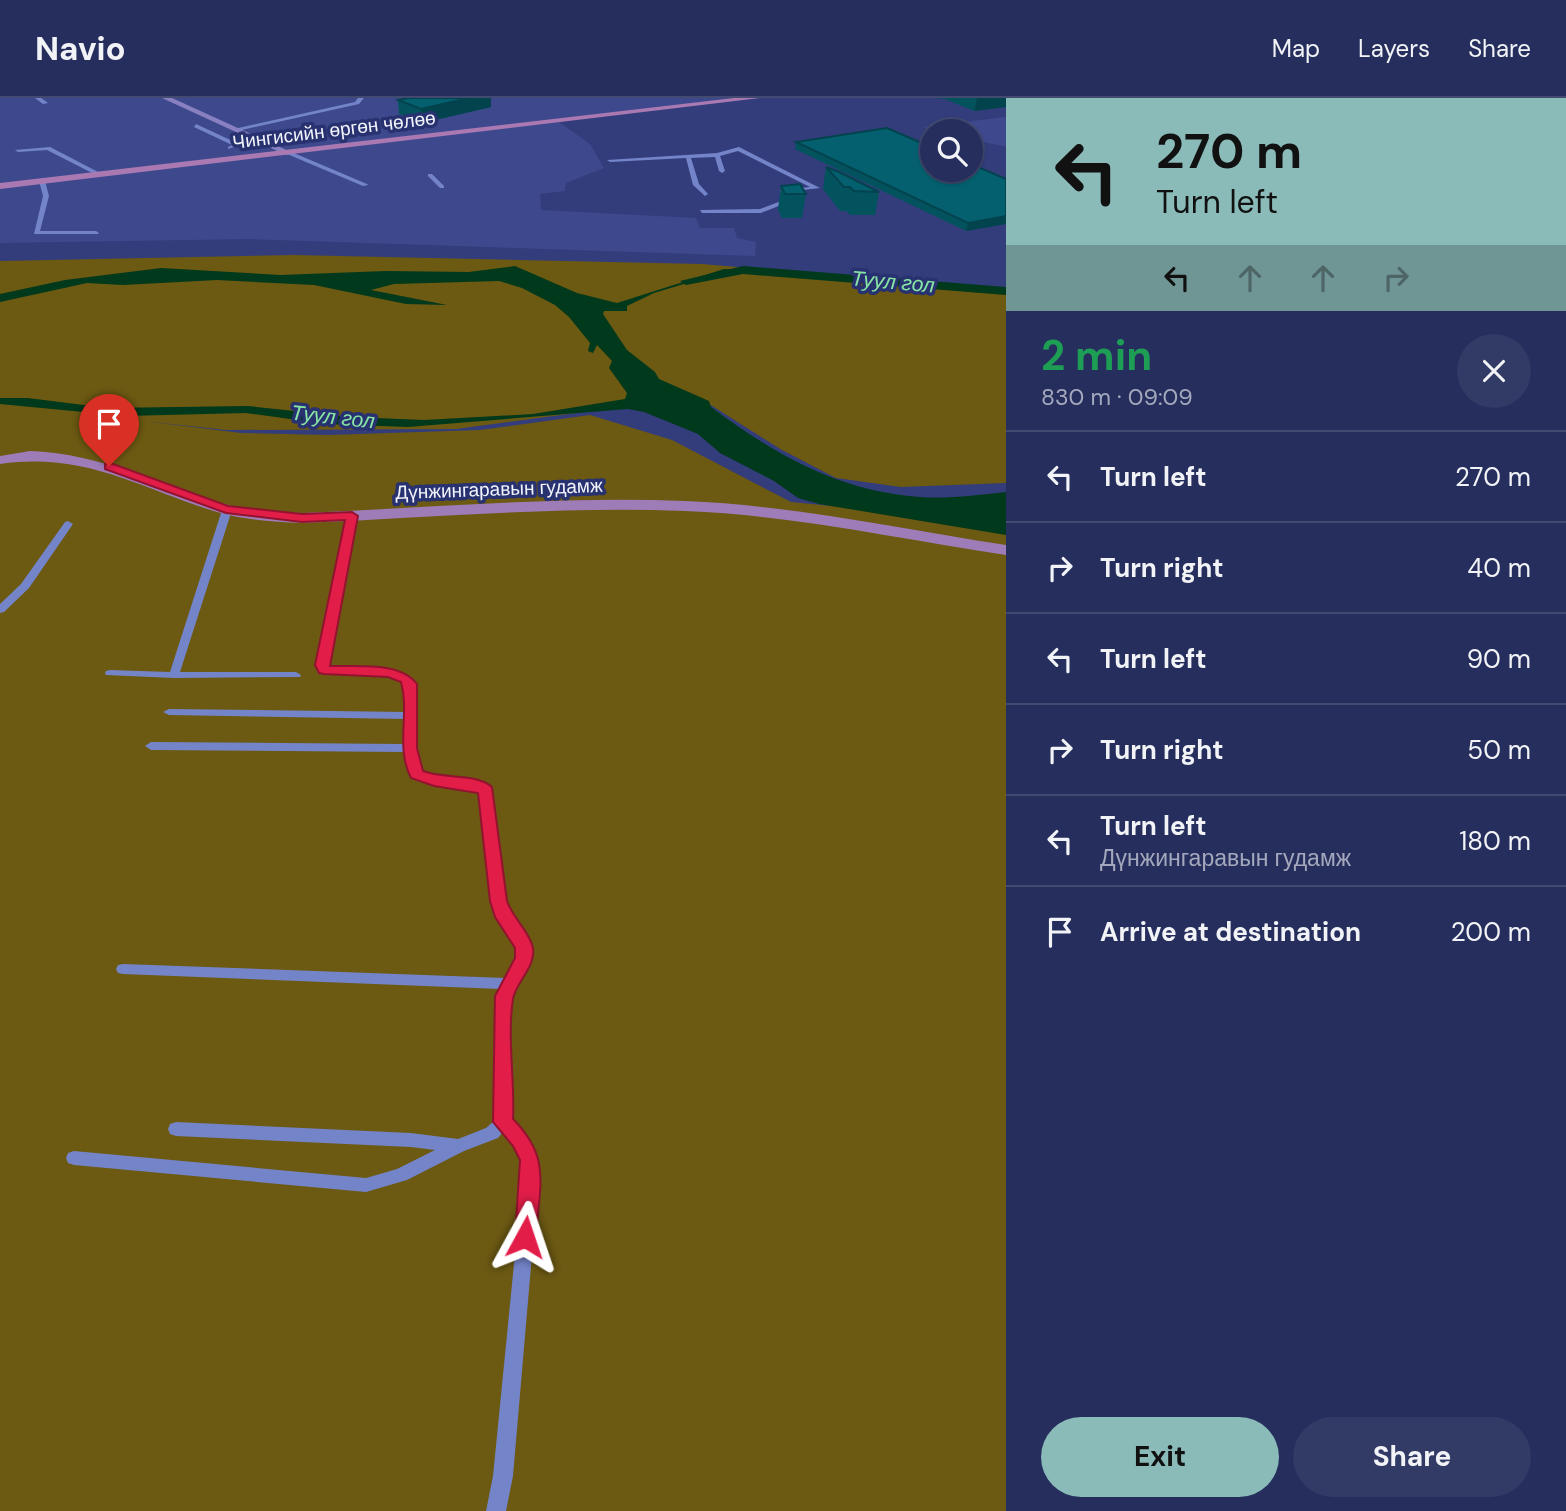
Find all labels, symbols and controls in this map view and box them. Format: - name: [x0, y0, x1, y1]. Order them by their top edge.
- text: Navio: [35, 27, 126, 70]
- text: Map: [1272, 33, 1320, 64]
- text: Layers: [1358, 33, 1430, 64]
- text: Share: [1468, 33, 1531, 64]
- street label: Чингисийн өргөн чөлөө: [231, 105, 437, 155]
- map controls: [920, 119, 983, 182]
- button: search: [920, 119, 983, 182]
- text: 270 m: [1156, 119, 1302, 183]
- icon: left: [1041, 126, 1132, 217]
- text: Turn left: [1156, 181, 1278, 223]
- icon: left: [1158, 259, 1196, 297]
- icon: ahead: [1231, 259, 1269, 297]
- icon: ahead: [1304, 259, 1342, 297]
- icon: right: [1377, 259, 1415, 297]
- water label: Туул гол: [850, 264, 936, 300]
- text: 2 min: [1041, 328, 1152, 383]
- button: close: [1457, 334, 1531, 408]
- text: 830 m · 09:09: [1041, 382, 1193, 412]
- pin: [79, 394, 139, 466]
- water label: Туул гол: [290, 399, 376, 435]
- icon: arrive: [90, 405, 128, 443]
- icon: left: [1041, 458, 1079, 496]
- text: Turn left: [1100, 460, 1207, 494]
- text: 270 m: [1455, 460, 1531, 494]
- street label: Дүнжингаравын гудамж: [395, 473, 603, 505]
- icon: right: [1041, 549, 1079, 587]
- text: Turn right: [1100, 551, 1224, 585]
- text: 40 m: [1467, 551, 1531, 585]
- icon: left: [1041, 640, 1079, 678]
- text: Turn left: [1100, 642, 1207, 676]
- text: 90 m: [1467, 642, 1531, 676]
- icon: right: [1041, 731, 1079, 769]
- text: Turn right: [1100, 733, 1224, 767]
- text: 50 m: [1467, 733, 1531, 767]
- text: Turn left: [1100, 809, 1207, 843]
- icon: left: [1041, 822, 1079, 860]
- text: 180 m: [1459, 824, 1531, 858]
- text: Дүнжингаравын гудамж: [1100, 843, 1351, 873]
- icon: arrive: [1041, 913, 1079, 951]
- text: Arrive at destination: [1100, 915, 1361, 949]
- text: 200 m: [1451, 915, 1531, 949]
- position arrow: [488, 1200, 562, 1274]
- button: Exit: [1041, 1417, 1279, 1497]
- button: Share: [1293, 1417, 1531, 1497]

